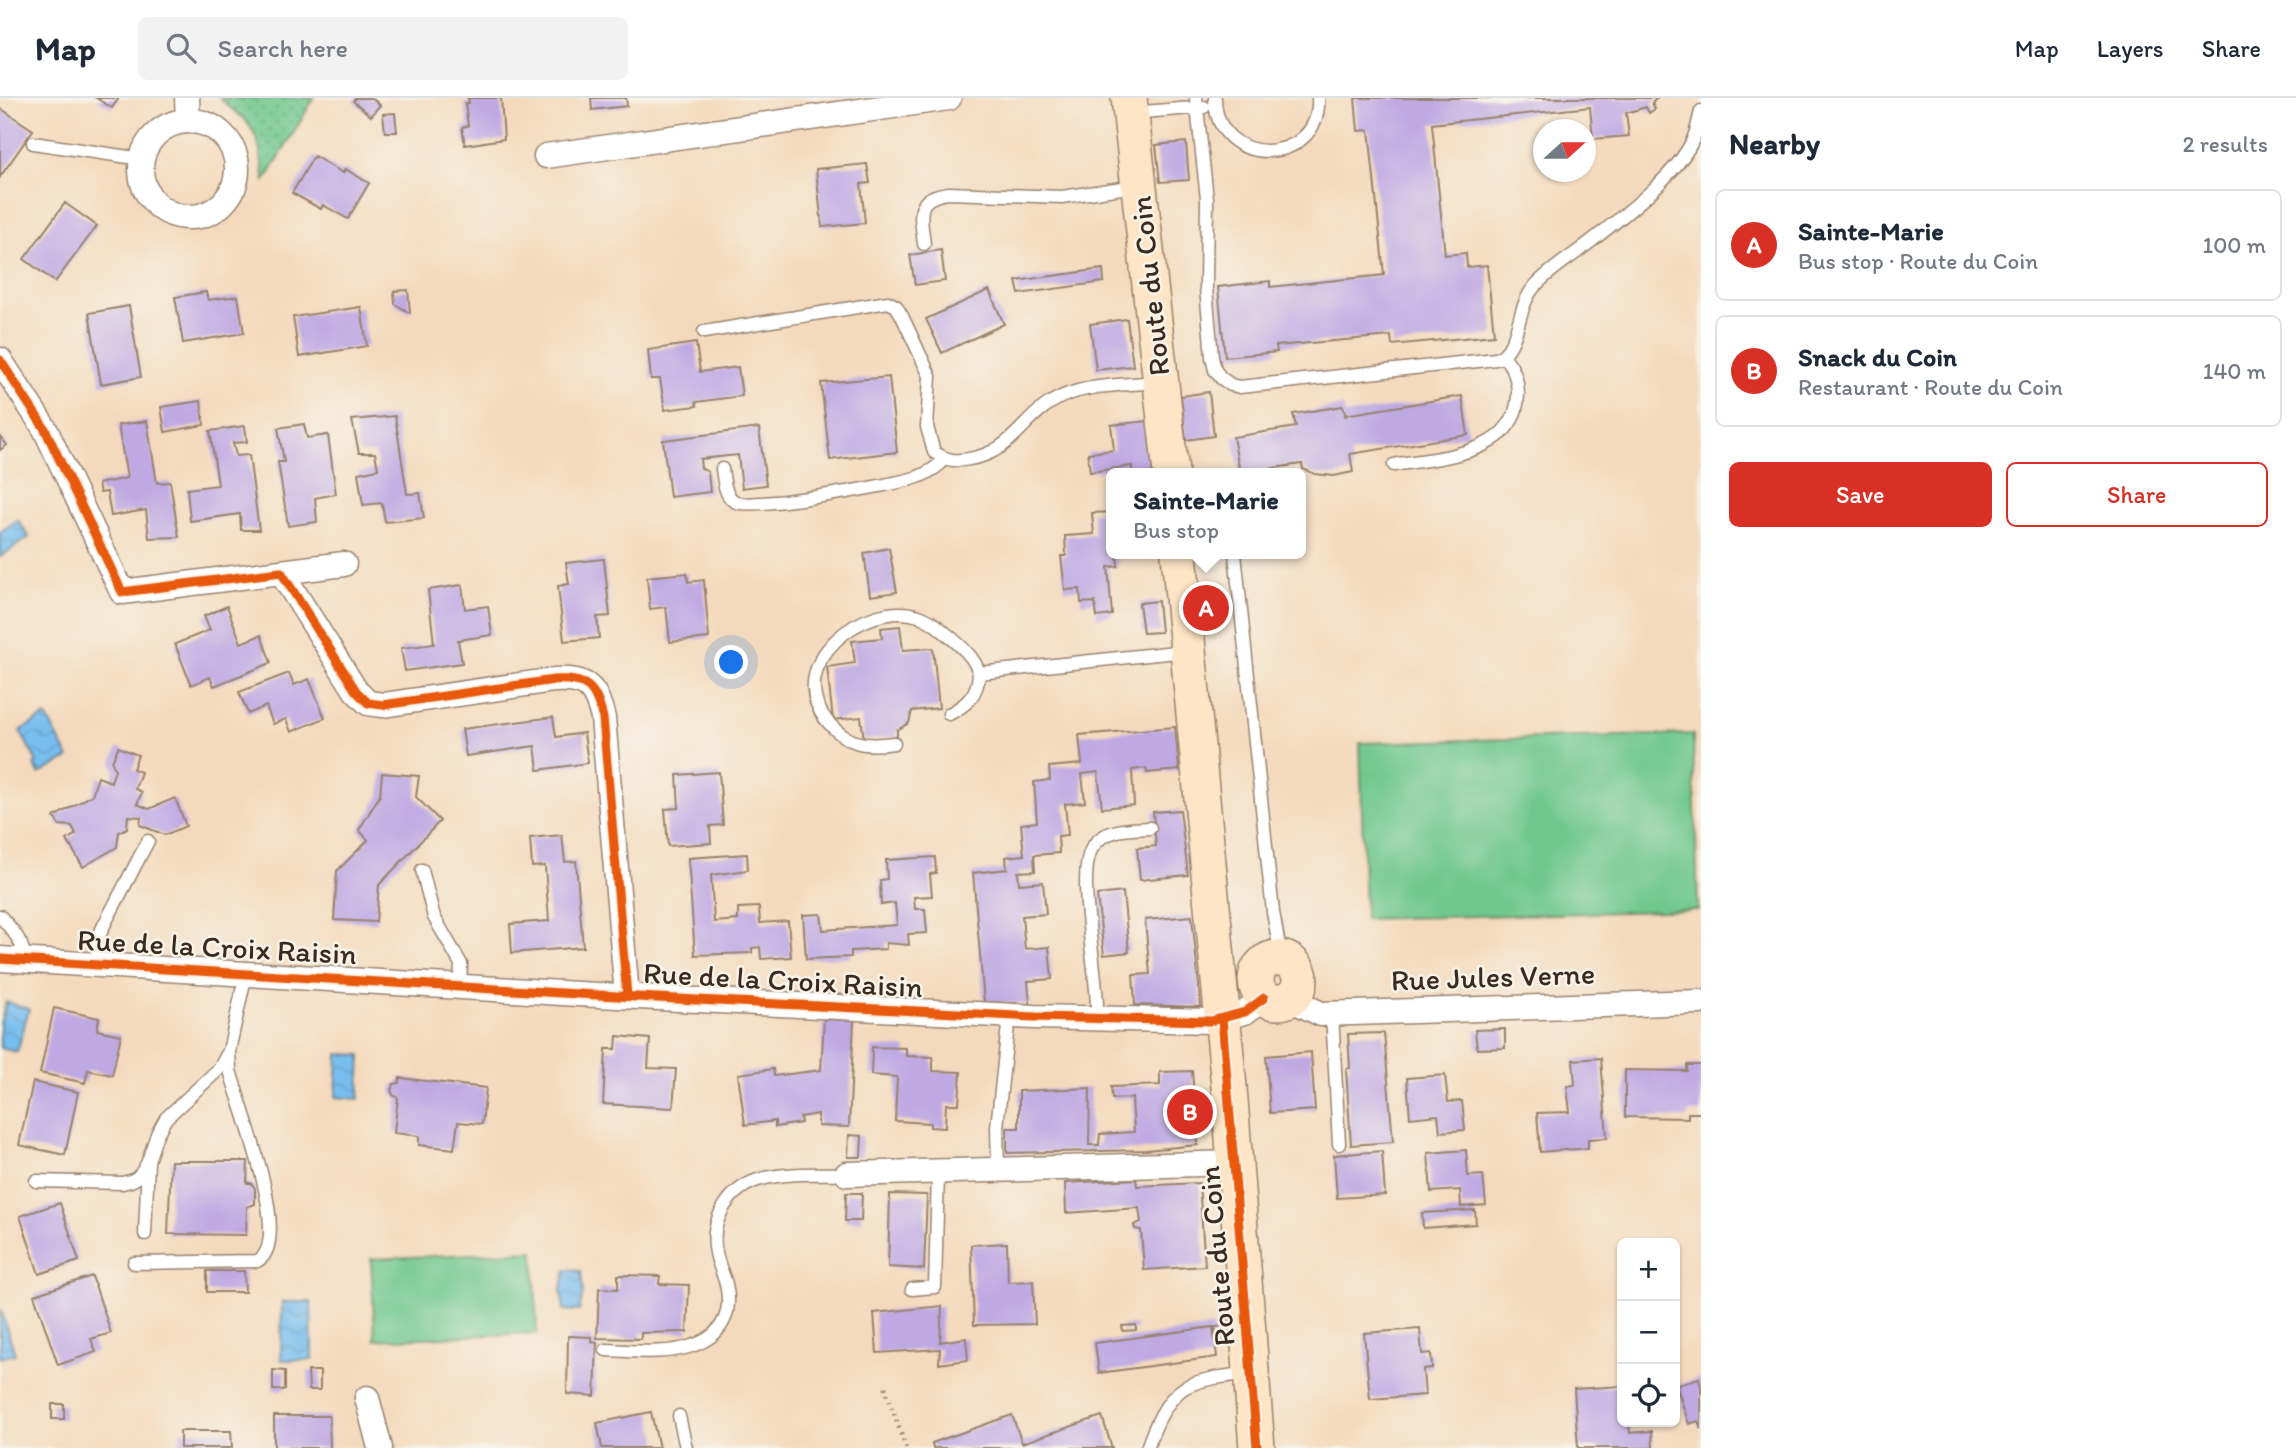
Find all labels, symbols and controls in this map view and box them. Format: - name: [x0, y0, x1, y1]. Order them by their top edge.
- search box: [138, 17, 628, 80]
- text: Map: [35, 29, 96, 68]
- icon: search: [162, 29, 200, 67]
- text: Search here: [218, 32, 348, 64]
- text: Map: [2015, 34, 2059, 63]
- text: Layers: [2097, 34, 2164, 63]
- text: Share: [2202, 34, 2261, 63]
- north arrow: [1533, 119, 1596, 182]
- text: Nearby: [1729, 125, 1820, 162]
- text: 2 results: [2182, 130, 2268, 158]
- street label: Route du Coin: [1122, 194, 1177, 378]
- text: Sainte-Marie: [1798, 215, 1944, 247]
- text: A: [1747, 231, 1761, 259]
- text: 100 m: [2202, 231, 2266, 259]
- text: Bus stop · Route du Coin: [1798, 247, 2038, 275]
- text: Snack du Coin: [1798, 341, 1957, 373]
- text: B: [1747, 357, 1761, 385]
- text: 140 m: [2203, 357, 2266, 385]
- text: Restaurant · Route du Coin: [1798, 373, 2063, 401]
- button: Save: [1729, 462, 1992, 527]
- button: Share: [2006, 462, 2268, 527]
- popup: [1106, 468, 1306, 559]
- text: Sainte-Marie: [1133, 484, 1279, 516]
- text: Bus stop: [1133, 516, 1219, 544]
- pin: A: [1183, 582, 1229, 634]
- your location: [714, 645, 748, 679]
- street label: Rue de la Croix Raisin: [76, 921, 358, 972]
- street label: Rue de la Croix Raisin: [642, 954, 924, 1005]
- street label: Rue Jules Verne: [1390, 954, 1596, 999]
- pin: B: [1167, 1086, 1213, 1138]
- street label: Route du Coin: [1190, 1164, 1243, 1348]
- map controls: [1617, 1238, 1680, 1427]
- button: +: [1617, 1238, 1680, 1301]
- button: −: [1617, 1301, 1680, 1364]
- button: locate: [1617, 1364, 1680, 1427]

